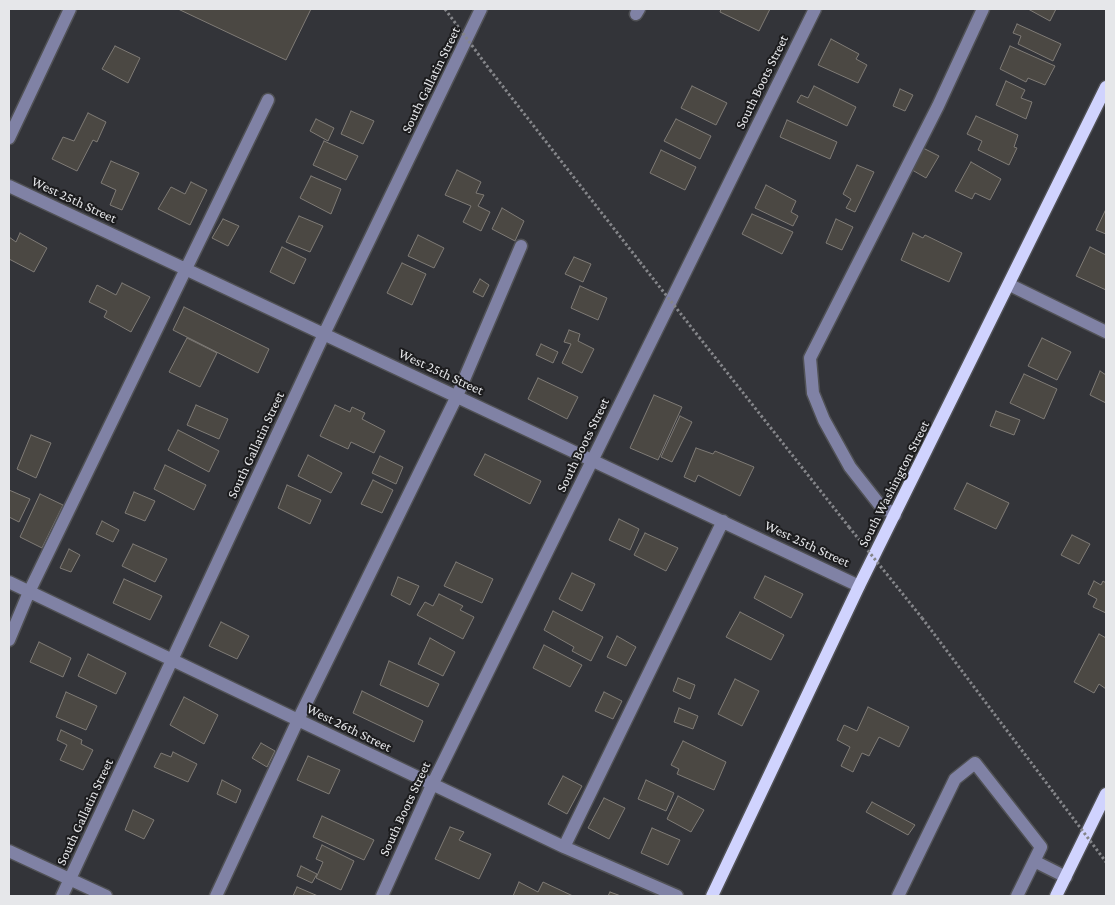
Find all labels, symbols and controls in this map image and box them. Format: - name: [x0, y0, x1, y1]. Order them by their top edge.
- street label: South Gallatin Street: [398, 24, 464, 136]
- street label: South Boots Street: [732, 32, 792, 132]
- street label: West 25th Street: [29, 173, 119, 227]
- street label: West 25th Street: [396, 345, 486, 399]
- street label: South Gallatin Street: [224, 389, 288, 501]
- street label: South Boots Street: [553, 395, 613, 495]
- street label: South Washington Street: [855, 418, 933, 550]
- street label: West 25th Street: [762, 517, 852, 571]
- street label: West 26th Street: [304, 700, 394, 756]
- street label: South Gallatin Street: [53, 756, 117, 868]
- street label: South Boots Street: [376, 759, 434, 859]

